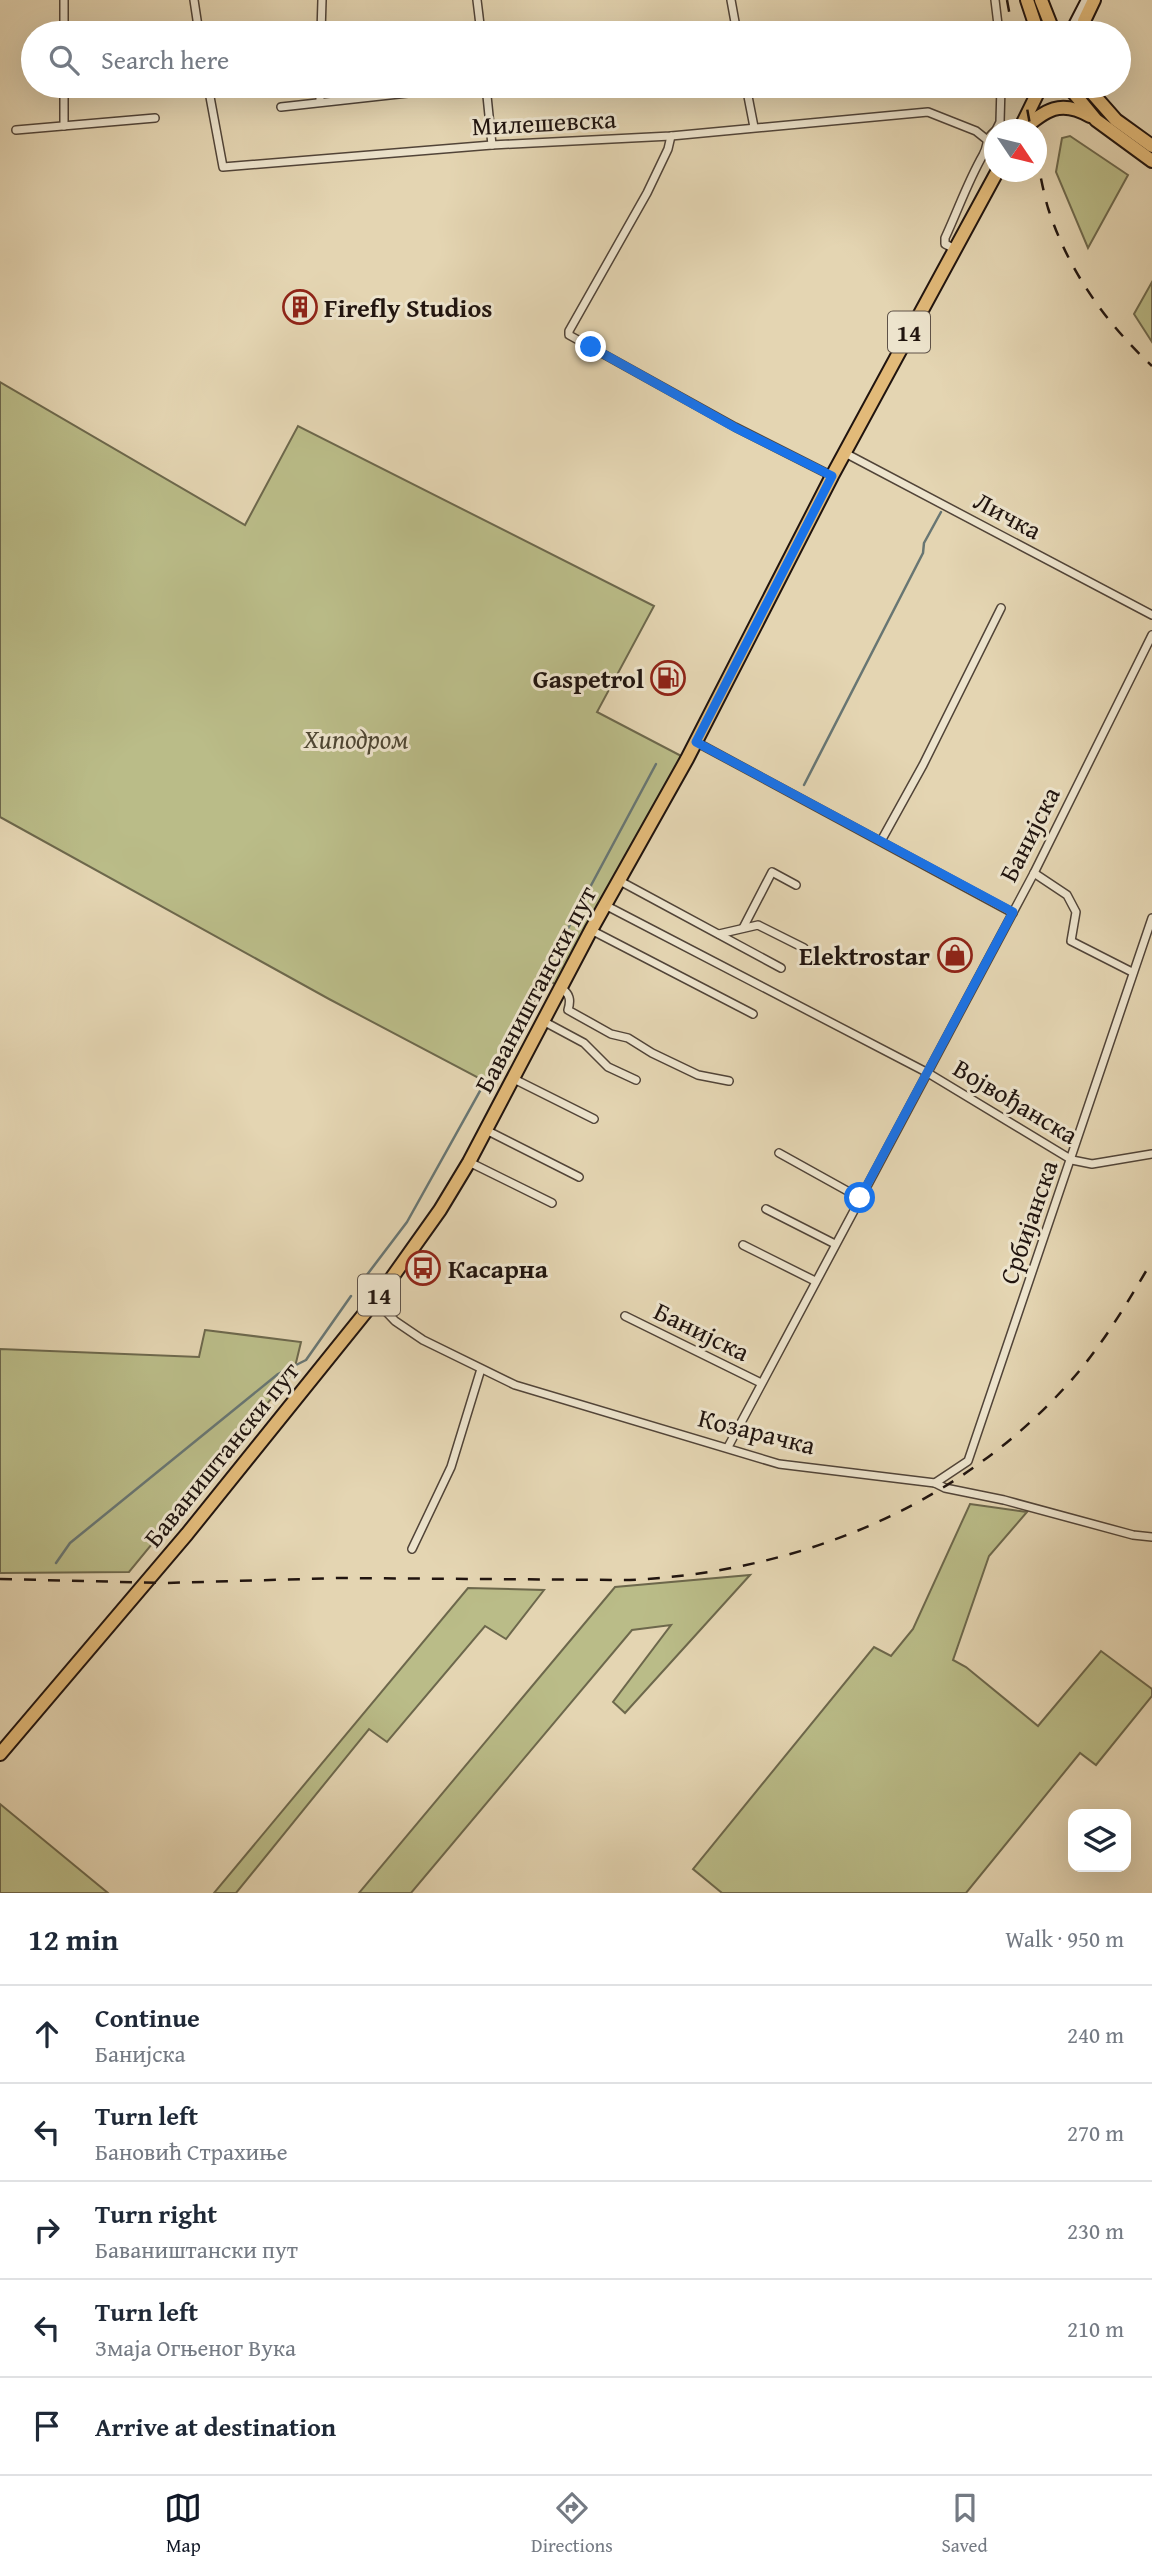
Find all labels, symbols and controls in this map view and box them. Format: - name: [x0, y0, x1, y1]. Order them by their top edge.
- search box: [21, 21, 1131, 98]
- text: Search here: [101, 40, 229, 79]
- icon: search: [45, 41, 83, 79]
- street label: Милешевска: [471, 99, 618, 145]
- north arrow: [984, 119, 1047, 182]
- building icon: Firefly Studios: [281, 288, 319, 326]
- place label: Firefly Studios: [324, 288, 492, 327]
- road number: 14: [888, 312, 930, 352]
- route end: [575, 331, 606, 362]
- street label: Личка: [967, 481, 1049, 549]
- place label: Gaspetrol: [533, 659, 644, 698]
- fuel station icon: Gaspetrol: [649, 659, 687, 697]
- park label: Хиподром: [303, 719, 408, 758]
- street label: Банијска: [988, 779, 1070, 888]
- street label: Баваништански пут: [464, 878, 606, 1099]
- place label: Elektrostar: [799, 936, 930, 975]
- shop icon: Elektrostar: [936, 936, 974, 974]
- street label: Војвођанска: [946, 1048, 1086, 1154]
- street label: Србијанска: [989, 1154, 1068, 1289]
- route start: [844, 1182, 875, 1213]
- bus stop icon: Касарна: [404, 1249, 442, 1287]
- place label: Касарна: [448, 1249, 549, 1288]
- road number: 14: [358, 1274, 400, 1316]
- street label: Банијска: [648, 1291, 757, 1371]
- street label: Баваништански пут: [134, 1352, 309, 1555]
- street label: Козарачка: [694, 1398, 820, 1464]
- map controls: [1068, 1809, 1131, 1872]
- button: layers: [1068, 1809, 1131, 1872]
- text: 12 min: [28, 1917, 118, 1961]
- text: Walk · 950 m: [1005, 1922, 1124, 1955]
- text: Continue: [95, 1998, 200, 2037]
- icon: ahead: [28, 2015, 66, 2053]
- text: 240 m: [1067, 2018, 1124, 2051]
- text: Банијска: [95, 2037, 185, 2070]
- text: Turn left: [95, 2096, 198, 2135]
- icon: left: [28, 2113, 66, 2151]
- text: 270 m: [1067, 2116, 1124, 2149]
- text: Бановић Страхиње: [95, 2135, 287, 2168]
- text: Turn right: [95, 2194, 217, 2233]
- icon: right: [28, 2211, 66, 2249]
- text: 230 m: [1067, 2214, 1124, 2247]
- text: Баваништански пут: [95, 2233, 298, 2266]
- text: Turn left: [95, 2292, 198, 2331]
- icon: left: [28, 2309, 66, 2347]
- text: 210 m: [1067, 2312, 1124, 2345]
- text: Змаја Огњеног Вука: [95, 2331, 296, 2364]
- icon: arrive: [28, 2407, 66, 2445]
- text: Arrive at destination: [95, 2407, 336, 2446]
- tab: Map: [164, 2489, 202, 2559]
- tab: Directions: [531, 2489, 613, 2559]
- tab: Saved: [942, 2489, 988, 2559]

